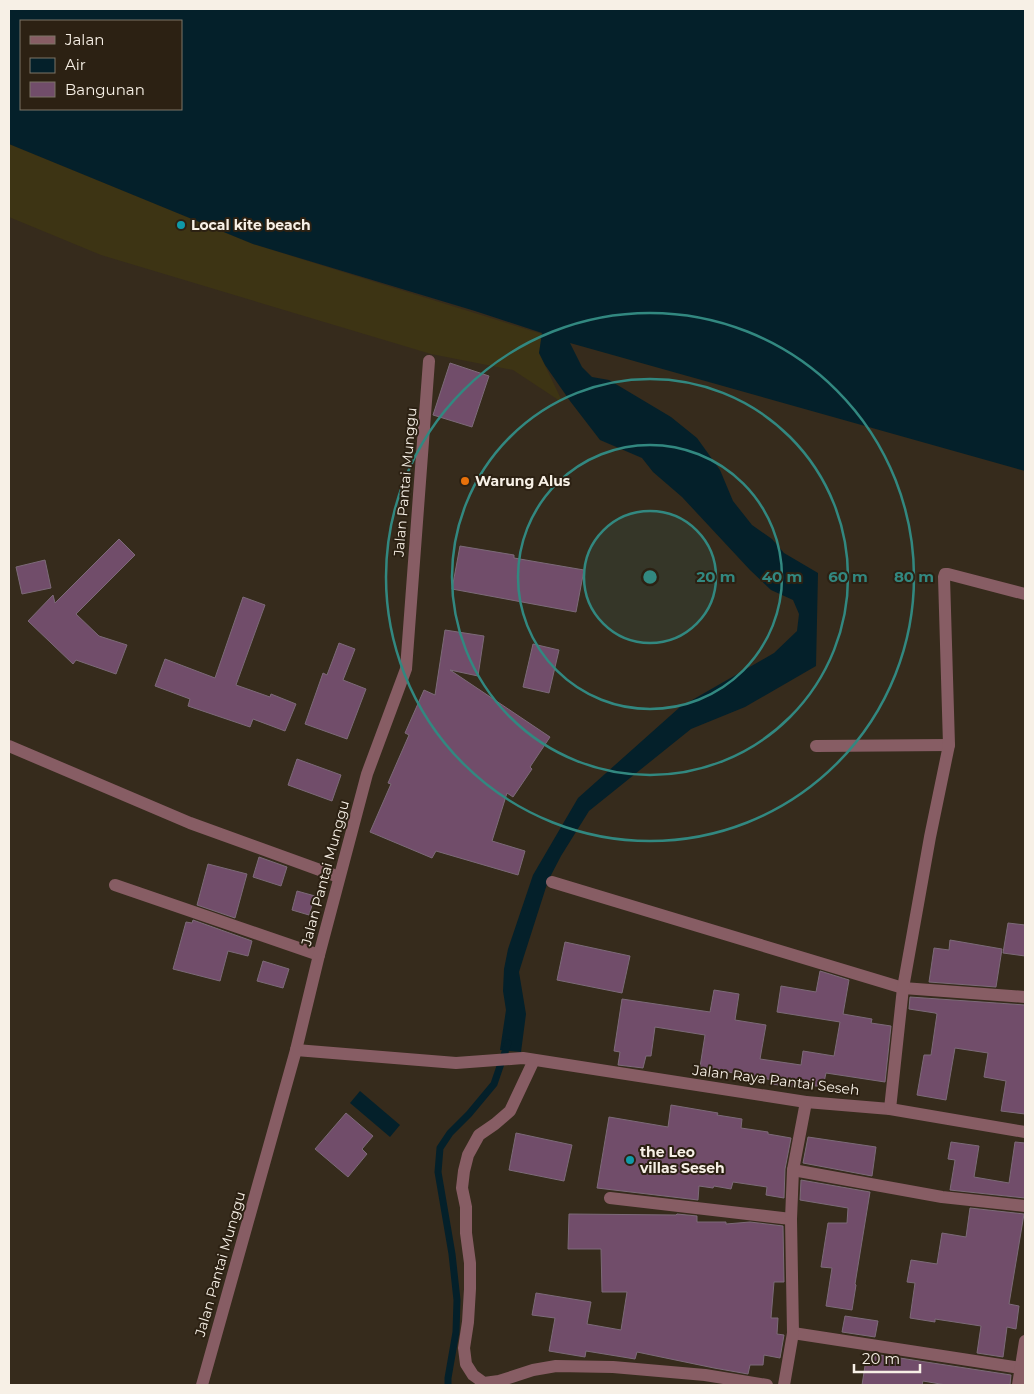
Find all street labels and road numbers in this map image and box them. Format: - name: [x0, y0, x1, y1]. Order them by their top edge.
- street label: Jalan Pantai Munggu: [389, 407, 420, 558]
- street label: Jalan Pantai Munggu: [297, 798, 353, 949]
- street label: Jalan Raya Pantai Seseh: [690, 1061, 861, 1099]
- street label: Jalan Pantai Munggu: [190, 1189, 249, 1340]

